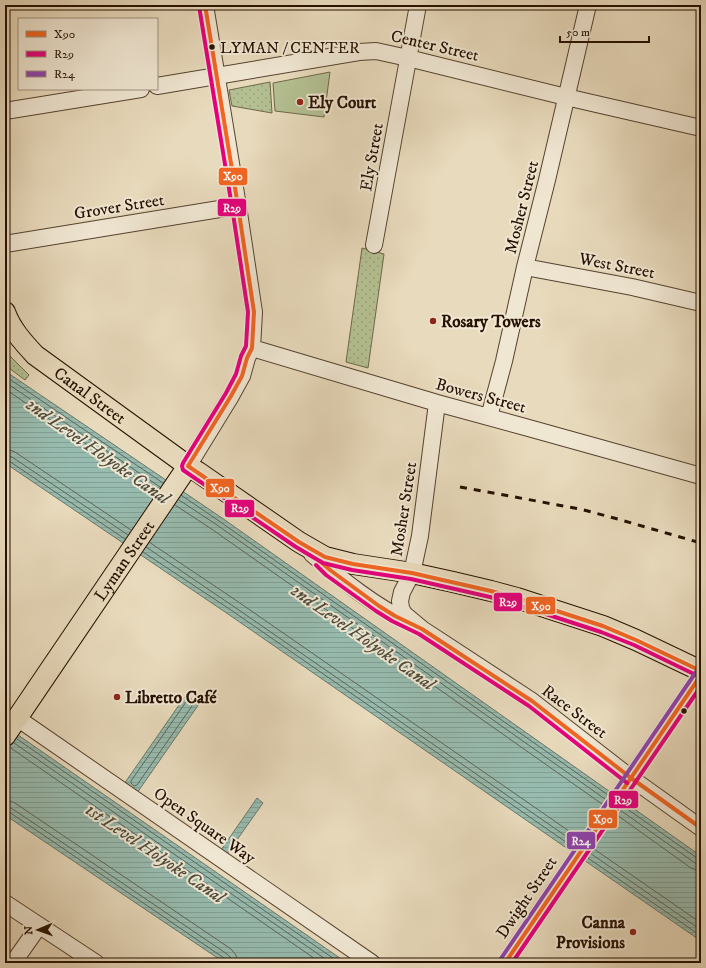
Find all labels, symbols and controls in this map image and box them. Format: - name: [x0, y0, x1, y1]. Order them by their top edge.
- legend: [18, 18, 158, 90]
- scale bar: [560, 18, 649, 44]
- street label: Center Street: [389, 25, 482, 67]
- text: 50 m: [566, 25, 590, 40]
- text: X90: [54, 27, 75, 42]
- place label: LYMAN / CENTER: [220, 38, 360, 58]
- marker: LYMAN / CENTER: [207, 42, 217, 52]
- text: R29: [54, 47, 74, 62]
- text: R24: [54, 67, 76, 82]
- place label: Ely Court: [308, 92, 377, 114]
- marker: Ely Court: [295, 97, 305, 107]
- street label: Ely Street: [355, 121, 389, 193]
- street label: Mosher Street: [500, 158, 544, 256]
- line badge: X90: [218, 167, 248, 186]
- text: X90: [223, 170, 243, 184]
- street label: Grover Street: [72, 189, 166, 225]
- line badge: R29: [217, 198, 247, 217]
- text: R29: [223, 202, 242, 216]
- street label: West Street: [576, 248, 657, 284]
- place label: Rosary Towers: [441, 311, 541, 333]
- marker: Rosary Towers: [428, 316, 438, 326]
- street label: Canal Street: [49, 362, 130, 430]
- street label: Bowers Street: [433, 373, 529, 419]
- water label: 2nd Level Holyoke Canal: [21, 394, 175, 511]
- street label: Mosher Street: [386, 460, 422, 558]
- line badge: X90: [205, 478, 235, 498]
- text: X90: [210, 482, 230, 496]
- line badge: R29: [224, 499, 255, 518]
- text: R29: [231, 502, 250, 516]
- street label: Lyman Street: [90, 516, 160, 606]
- water label: 2nd Level Holyoke Canal: [286, 580, 440, 697]
- line badge: R29: [493, 592, 523, 612]
- text: R29: [499, 596, 518, 610]
- line badge: X90: [525, 596, 556, 615]
- text: X90: [531, 600, 551, 614]
- street label: Race Street: [537, 680, 612, 744]
- place label: Libretto Café: [125, 687, 218, 709]
- marker: Libretto Café: [112, 692, 122, 702]
- unlabelled marker: [679, 706, 689, 716]
- street label: Open Square Way: [149, 782, 261, 870]
- line badge: R29: [608, 790, 639, 809]
- text: R29: [614, 794, 633, 808]
- water label: 1st Level Holyoke Canal: [81, 799, 230, 910]
- line badge: X90: [588, 809, 618, 829]
- text: X90: [593, 813, 613, 827]
- line badge: R24: [566, 831, 596, 850]
- text: R24: [571, 835, 591, 849]
- street label: Dwight Street: [491, 852, 563, 943]
- north arrow: [18, 910, 58, 950]
- place label: Canna Provisions: [556, 912, 626, 954]
- text: N: [22, 926, 36, 935]
- marker: Canna Provisions: [628, 927, 638, 937]

